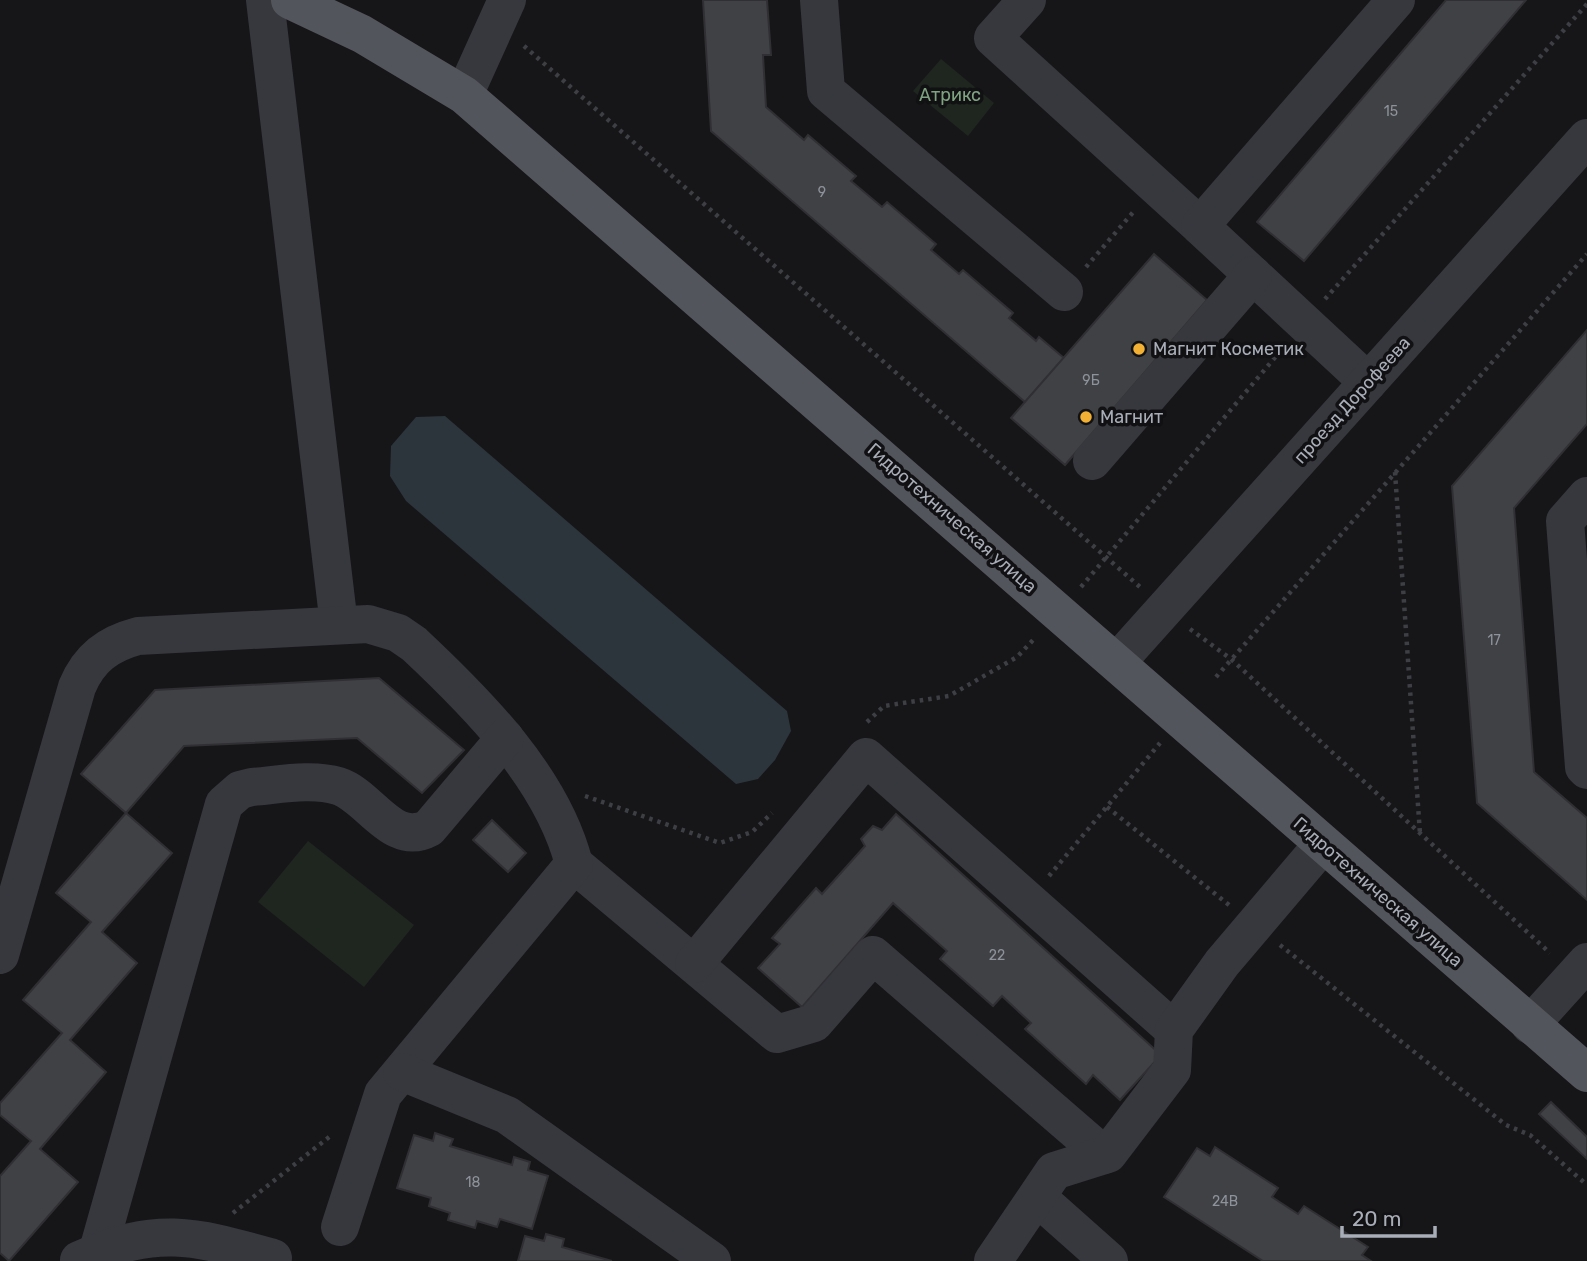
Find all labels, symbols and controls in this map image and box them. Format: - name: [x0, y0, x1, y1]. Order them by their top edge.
- park label: Атрикс: [919, 84, 981, 106]
- house number: 15: [1384, 103, 1398, 120]
- house number: 9: [818, 184, 826, 201]
- street label: проезд Дорофеева: [1289, 332, 1415, 468]
- place label: Магнит Косметик: [1153, 338, 1304, 360]
- marker: Магнит Косметик: [1131, 341, 1147, 357]
- house number: 9Б: [1082, 372, 1100, 389]
- place label: Магнит: [1100, 406, 1163, 428]
- marker: Магнит: [1078, 409, 1094, 425]
- street label: Гидротехническая улица: [863, 438, 1041, 598]
- house number: 17: [1487, 632, 1501, 649]
- street label: Гидротехническая улица: [1289, 812, 1467, 972]
- house number: 22: [989, 947, 1005, 964]
- house number: 18: [466, 1174, 481, 1191]
- house number: 24В: [1212, 1193, 1238, 1210]
- scale bar: [1342, 1194, 1435, 1238]
- text: 20 m: [1352, 1206, 1401, 1231]

